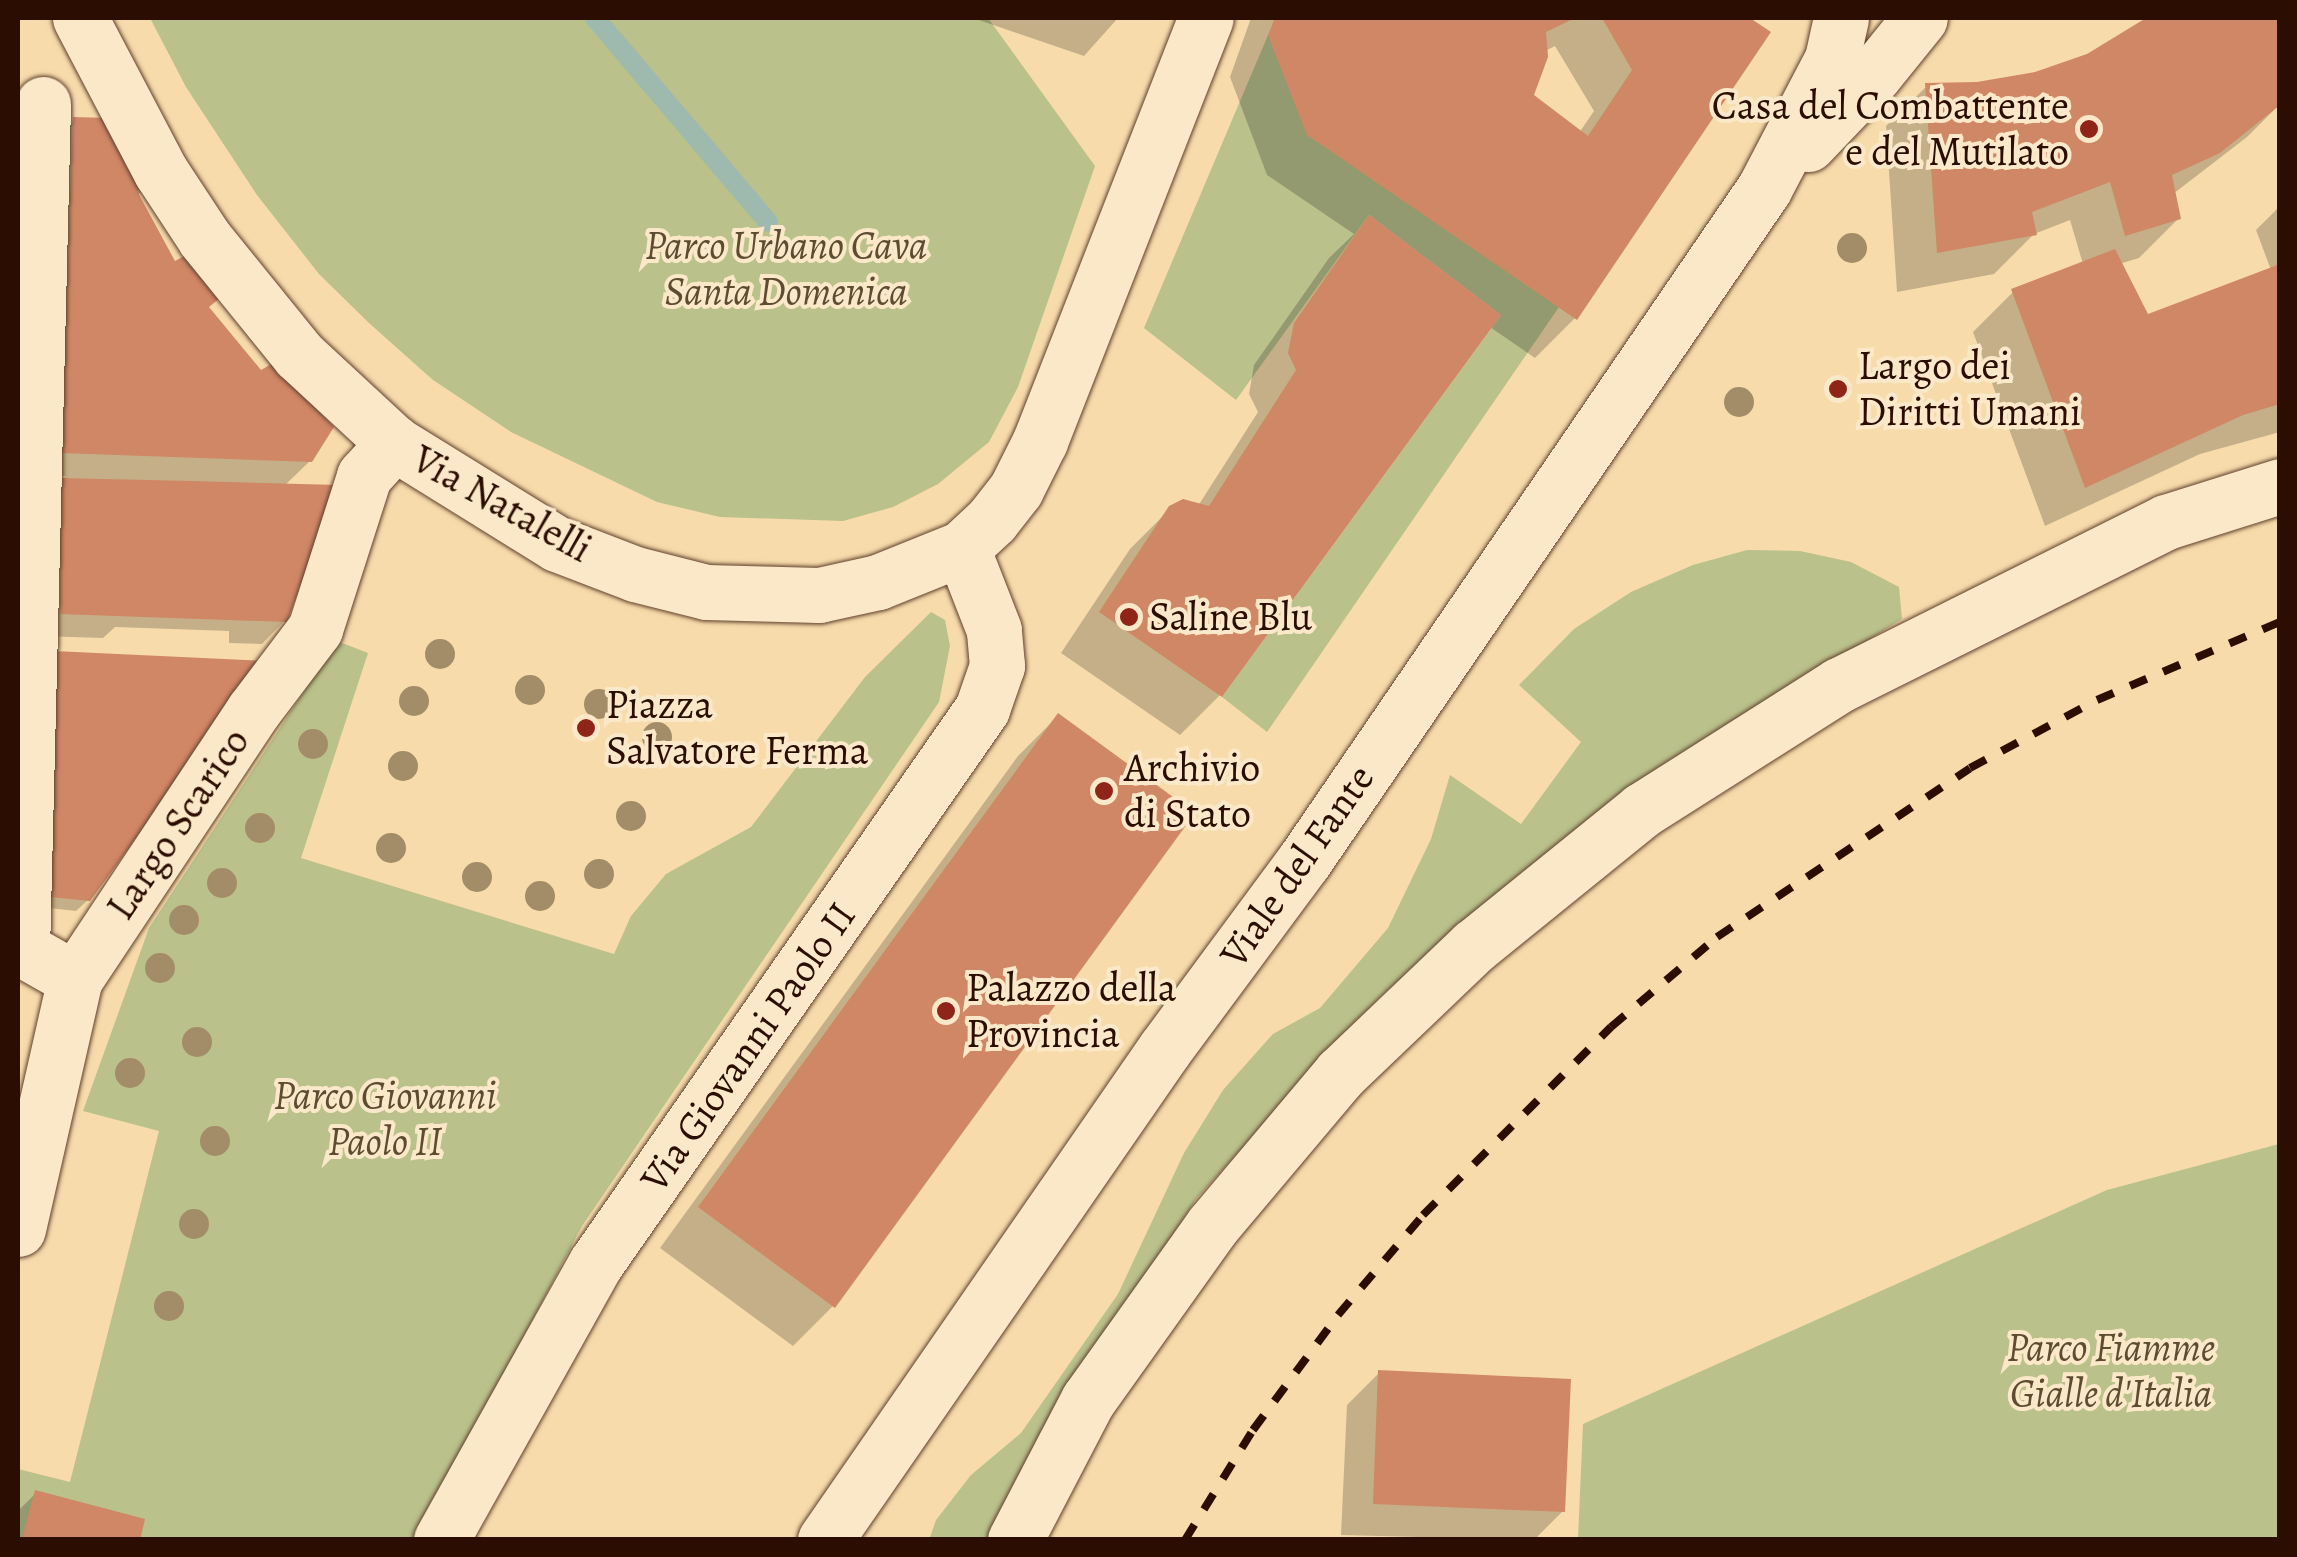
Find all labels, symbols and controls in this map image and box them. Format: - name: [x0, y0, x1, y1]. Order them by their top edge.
- place label: Casa del Combattente e del Mutilato: [1712, 82, 2069, 176]
- marker: Casa del Combattente e del Mutilato: [2078, 118, 2100, 140]
- park label: Parco Urbano Cava Santa Domenica: [645, 222, 927, 316]
- place label: Largo dei Diritti Umani: [1858, 342, 2081, 436]
- marker: Largo dei Diritti Umani: [1827, 378, 1849, 400]
- street label: Via Natalelli: [404, 435, 600, 573]
- place label: Saline Blu: [1149, 593, 1312, 641]
- marker: Saline Blu: [1118, 606, 1140, 628]
- place label: Piazza Salvatore Ferma: [606, 681, 868, 775]
- marker: Piazza Salvatore Ferma: [575, 717, 597, 739]
- street label: Largo Scarico: [96, 719, 260, 929]
- place label: Archivio di Stato: [1124, 744, 1260, 838]
- street label: Viale del Fante: [1210, 756, 1384, 976]
- marker: Archivio di Stato: [1093, 780, 1115, 802]
- street label: Via Giovanni Paolo II: [630, 893, 866, 1201]
- place label: Palazzo della Provincia: [966, 964, 1176, 1058]
- marker: Palazzo della Provincia: [935, 1000, 957, 1022]
- park label: Parco Giovanni Paolo II: [273, 1072, 497, 1166]
- park label: Parco Fiamme Gialle d'Italia: [2007, 1324, 2215, 1418]

